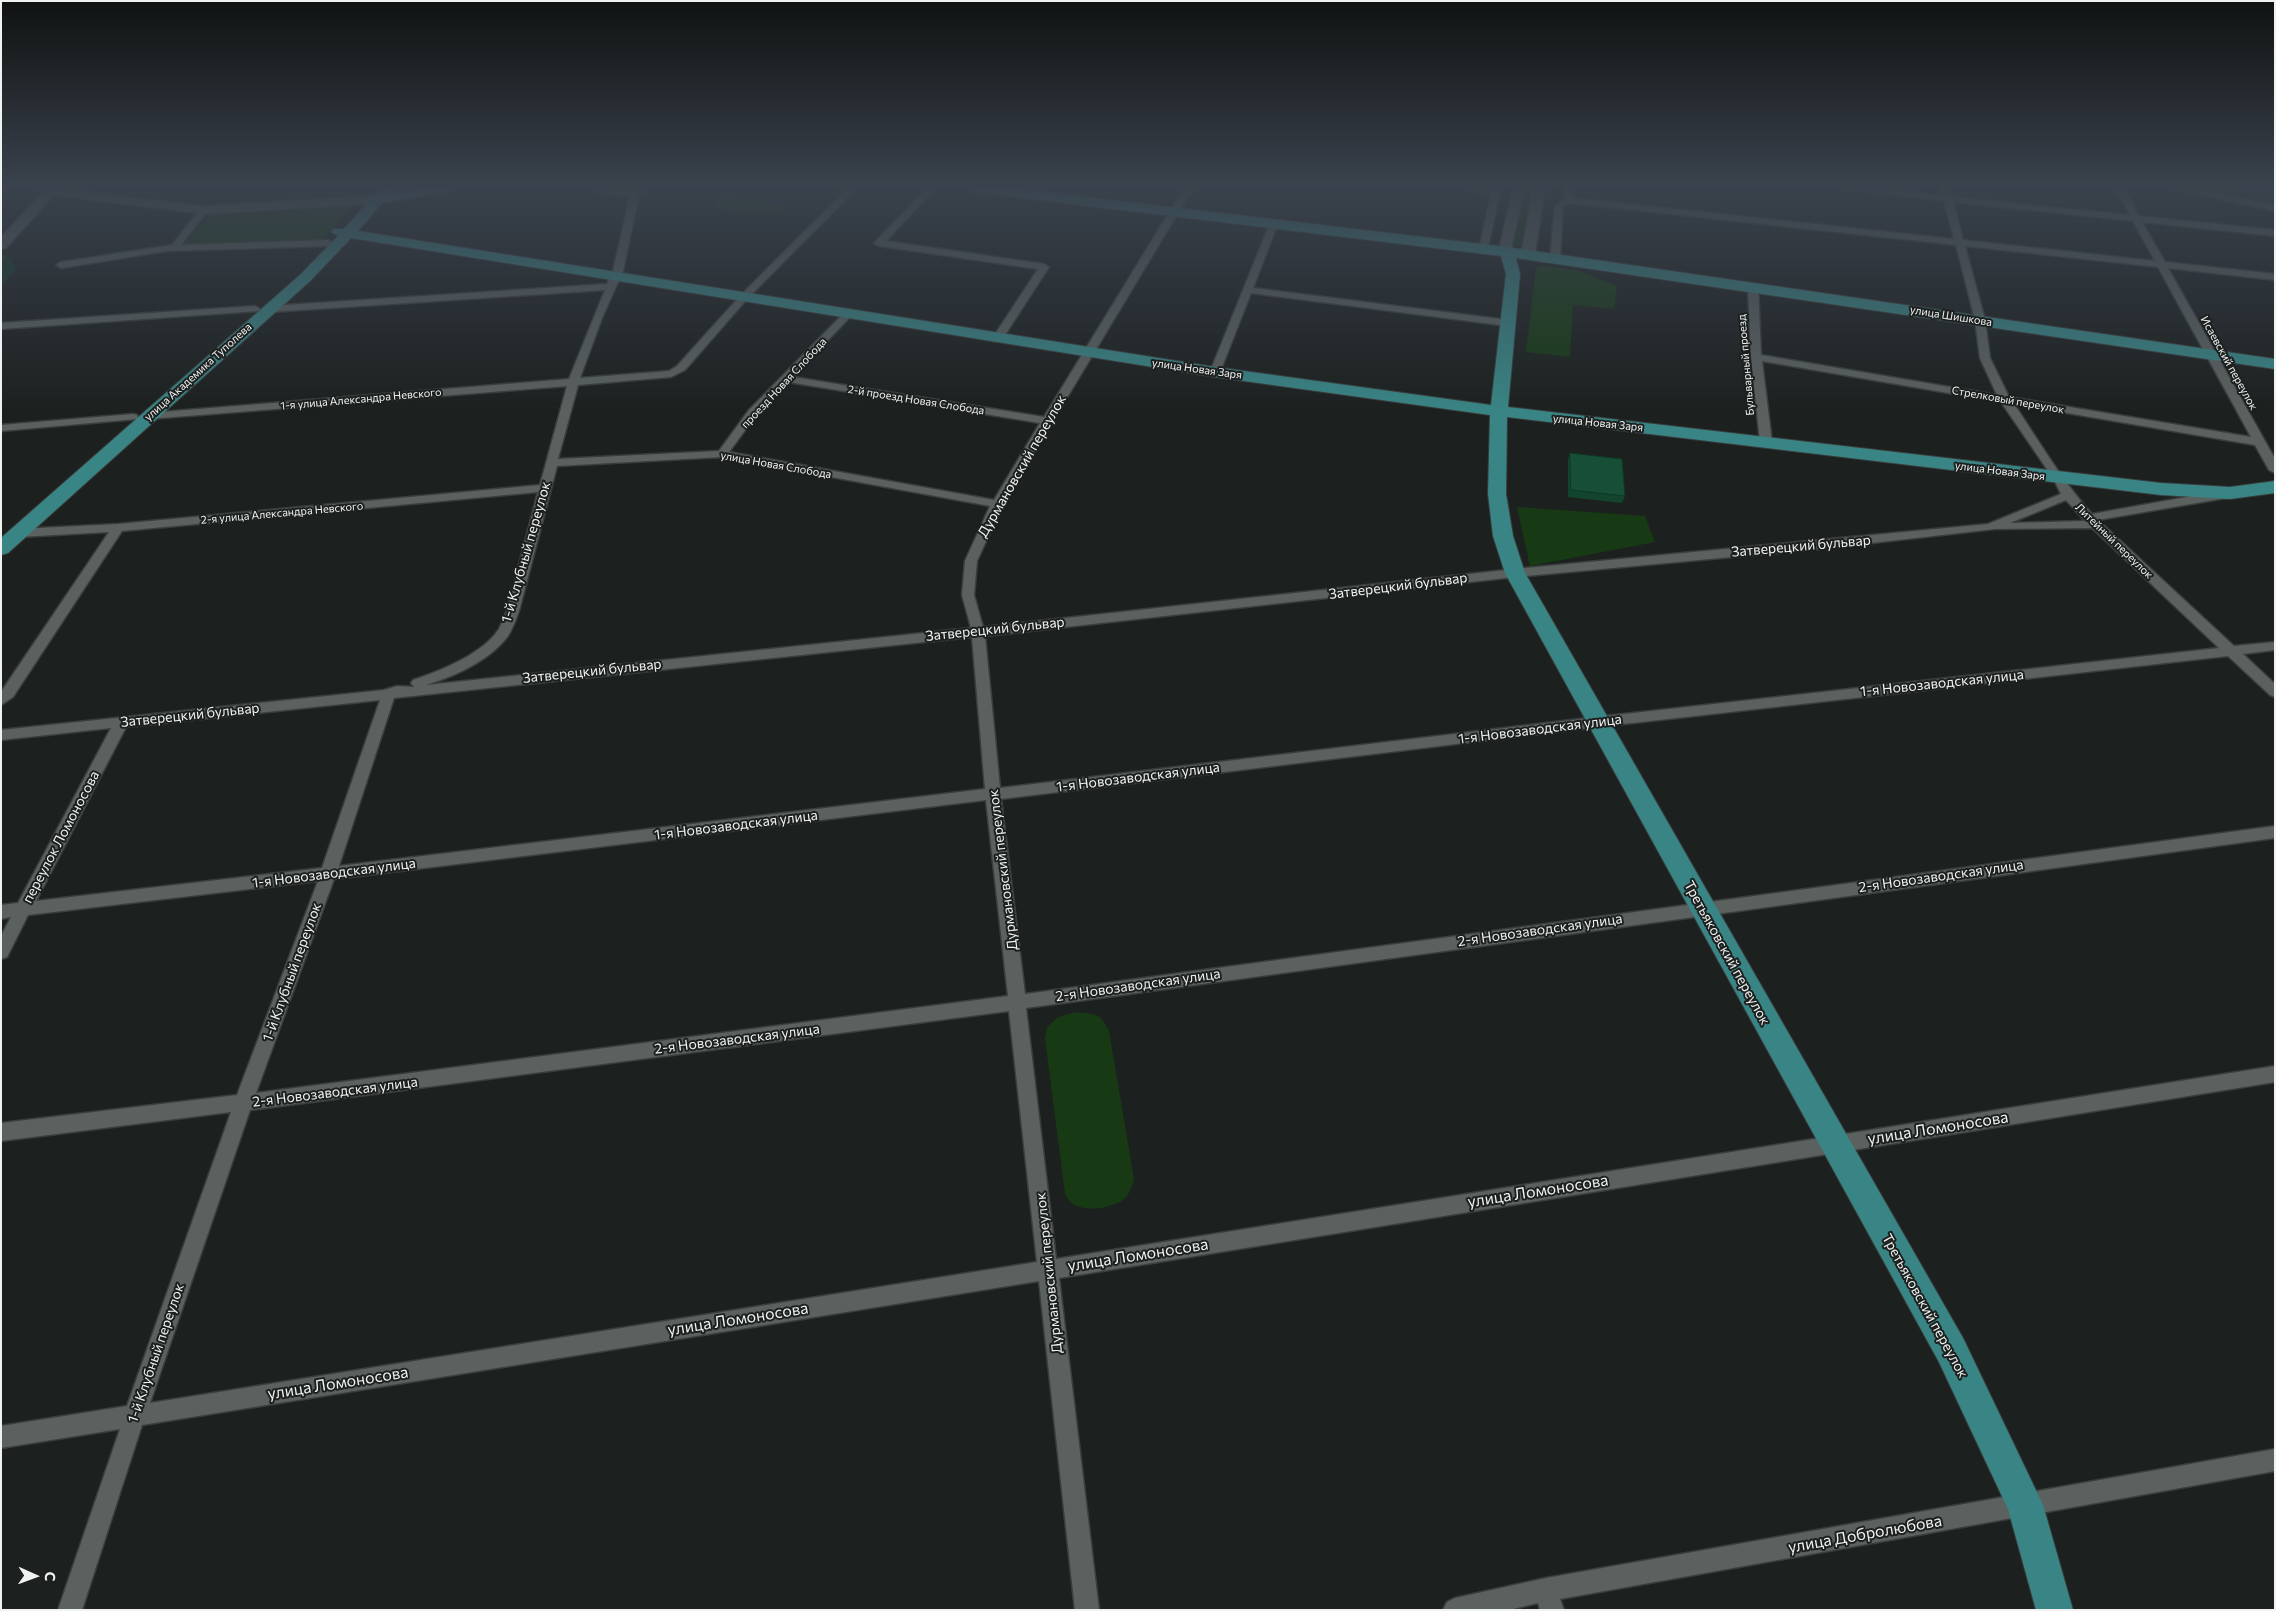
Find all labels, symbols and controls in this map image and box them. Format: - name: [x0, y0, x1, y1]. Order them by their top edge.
- street label: улица Шишкова: [1909, 303, 1993, 329]
- street label: Бульварный проезд: [1735, 314, 1757, 416]
- street label: Исаевский переулок: [2198, 314, 2260, 412]
- street label: улица Академика Туполева: [142, 320, 254, 424]
- street label: проезд Новая Слобода: [739, 335, 829, 431]
- street label: улица Новая Заря: [1151, 356, 1243, 382]
- street label: 2-й проезд Новая Слобода: [847, 383, 985, 417]
- street label: Стрелковый переулок: [1951, 384, 2065, 416]
- street label: 1-я улица Александра Невского: [280, 385, 442, 413]
- street label: Дурмановский переулок: [974, 392, 1070, 540]
- street label: улица Новая Заря: [1552, 412, 1644, 434]
- street label: улица Новая Слобода: [720, 449, 832, 481]
- street label: улица Новая Заря: [1954, 459, 2046, 483]
- street label: 1-й Клубный переулок: [498, 479, 554, 625]
- street label: 2-я улица Александра Невского: [200, 499, 364, 527]
- street label: Литейный переулок: [2072, 501, 2156, 581]
- street label: Затверецкий бульвар: [1731, 532, 1871, 560]
- street label: Затверецкий бульвар: [1328, 569, 1468, 603]
- street label: Затверецкий бульвар: [925, 613, 1065, 645]
- street label: Затверецкий бульвар: [522, 655, 662, 687]
- street label: 1-я Новозаводская улица: [1859, 666, 2025, 700]
- street label: Затверецкий бульвар: [120, 699, 260, 731]
- street label: 1-я Новозаводская улица: [1457, 711, 1623, 747]
- street label: 1-я Новозаводская улица: [1055, 759, 1221, 795]
- street label: переулок Ломоносова: [19, 768, 103, 906]
- street label: Дурмановский переулок: [985, 789, 1021, 951]
- street label: 1-я Новозаводская улица: [653, 807, 819, 843]
- street label: 1-я Новозаводская улица: [251, 855, 417, 891]
- street label: 2-я Новозаводская улица: [1857, 856, 2025, 896]
- street label: Третьяковский переулок: [1680, 878, 1774, 1028]
- street label: 1-й Клубный переулок: [259, 900, 325, 1044]
- street label: 2-я Новозаводская улица: [1456, 910, 1624, 950]
- street label: 2-я Новозаводская улица: [1054, 965, 1222, 1005]
- street label: 2-я Новозаводская улица: [653, 1021, 821, 1057]
- street label: 2-я Новозаводская улица: [251, 1074, 419, 1110]
- street label: улица Ломоносова: [1866, 1107, 2010, 1149]
- street label: улица Ломоносова: [1466, 1170, 1610, 1212]
- street label: Дурмановский переулок: [1032, 1192, 1066, 1354]
- street label: Третьяковский переулок: [1878, 1231, 1972, 1381]
- street label: улица Ломоносова: [1066, 1234, 1210, 1276]
- street label: 1-й Клубный переулок: [124, 1281, 188, 1425]
- street label: улица Ломоносова: [666, 1298, 810, 1340]
- street label: улица Ломоносова: [266, 1362, 410, 1404]
- street label: улица Добролюбова: [1787, 1511, 1943, 1557]
- north arrow: [10, 1551, 60, 1601]
- text: С: [42, 1571, 59, 1582]

